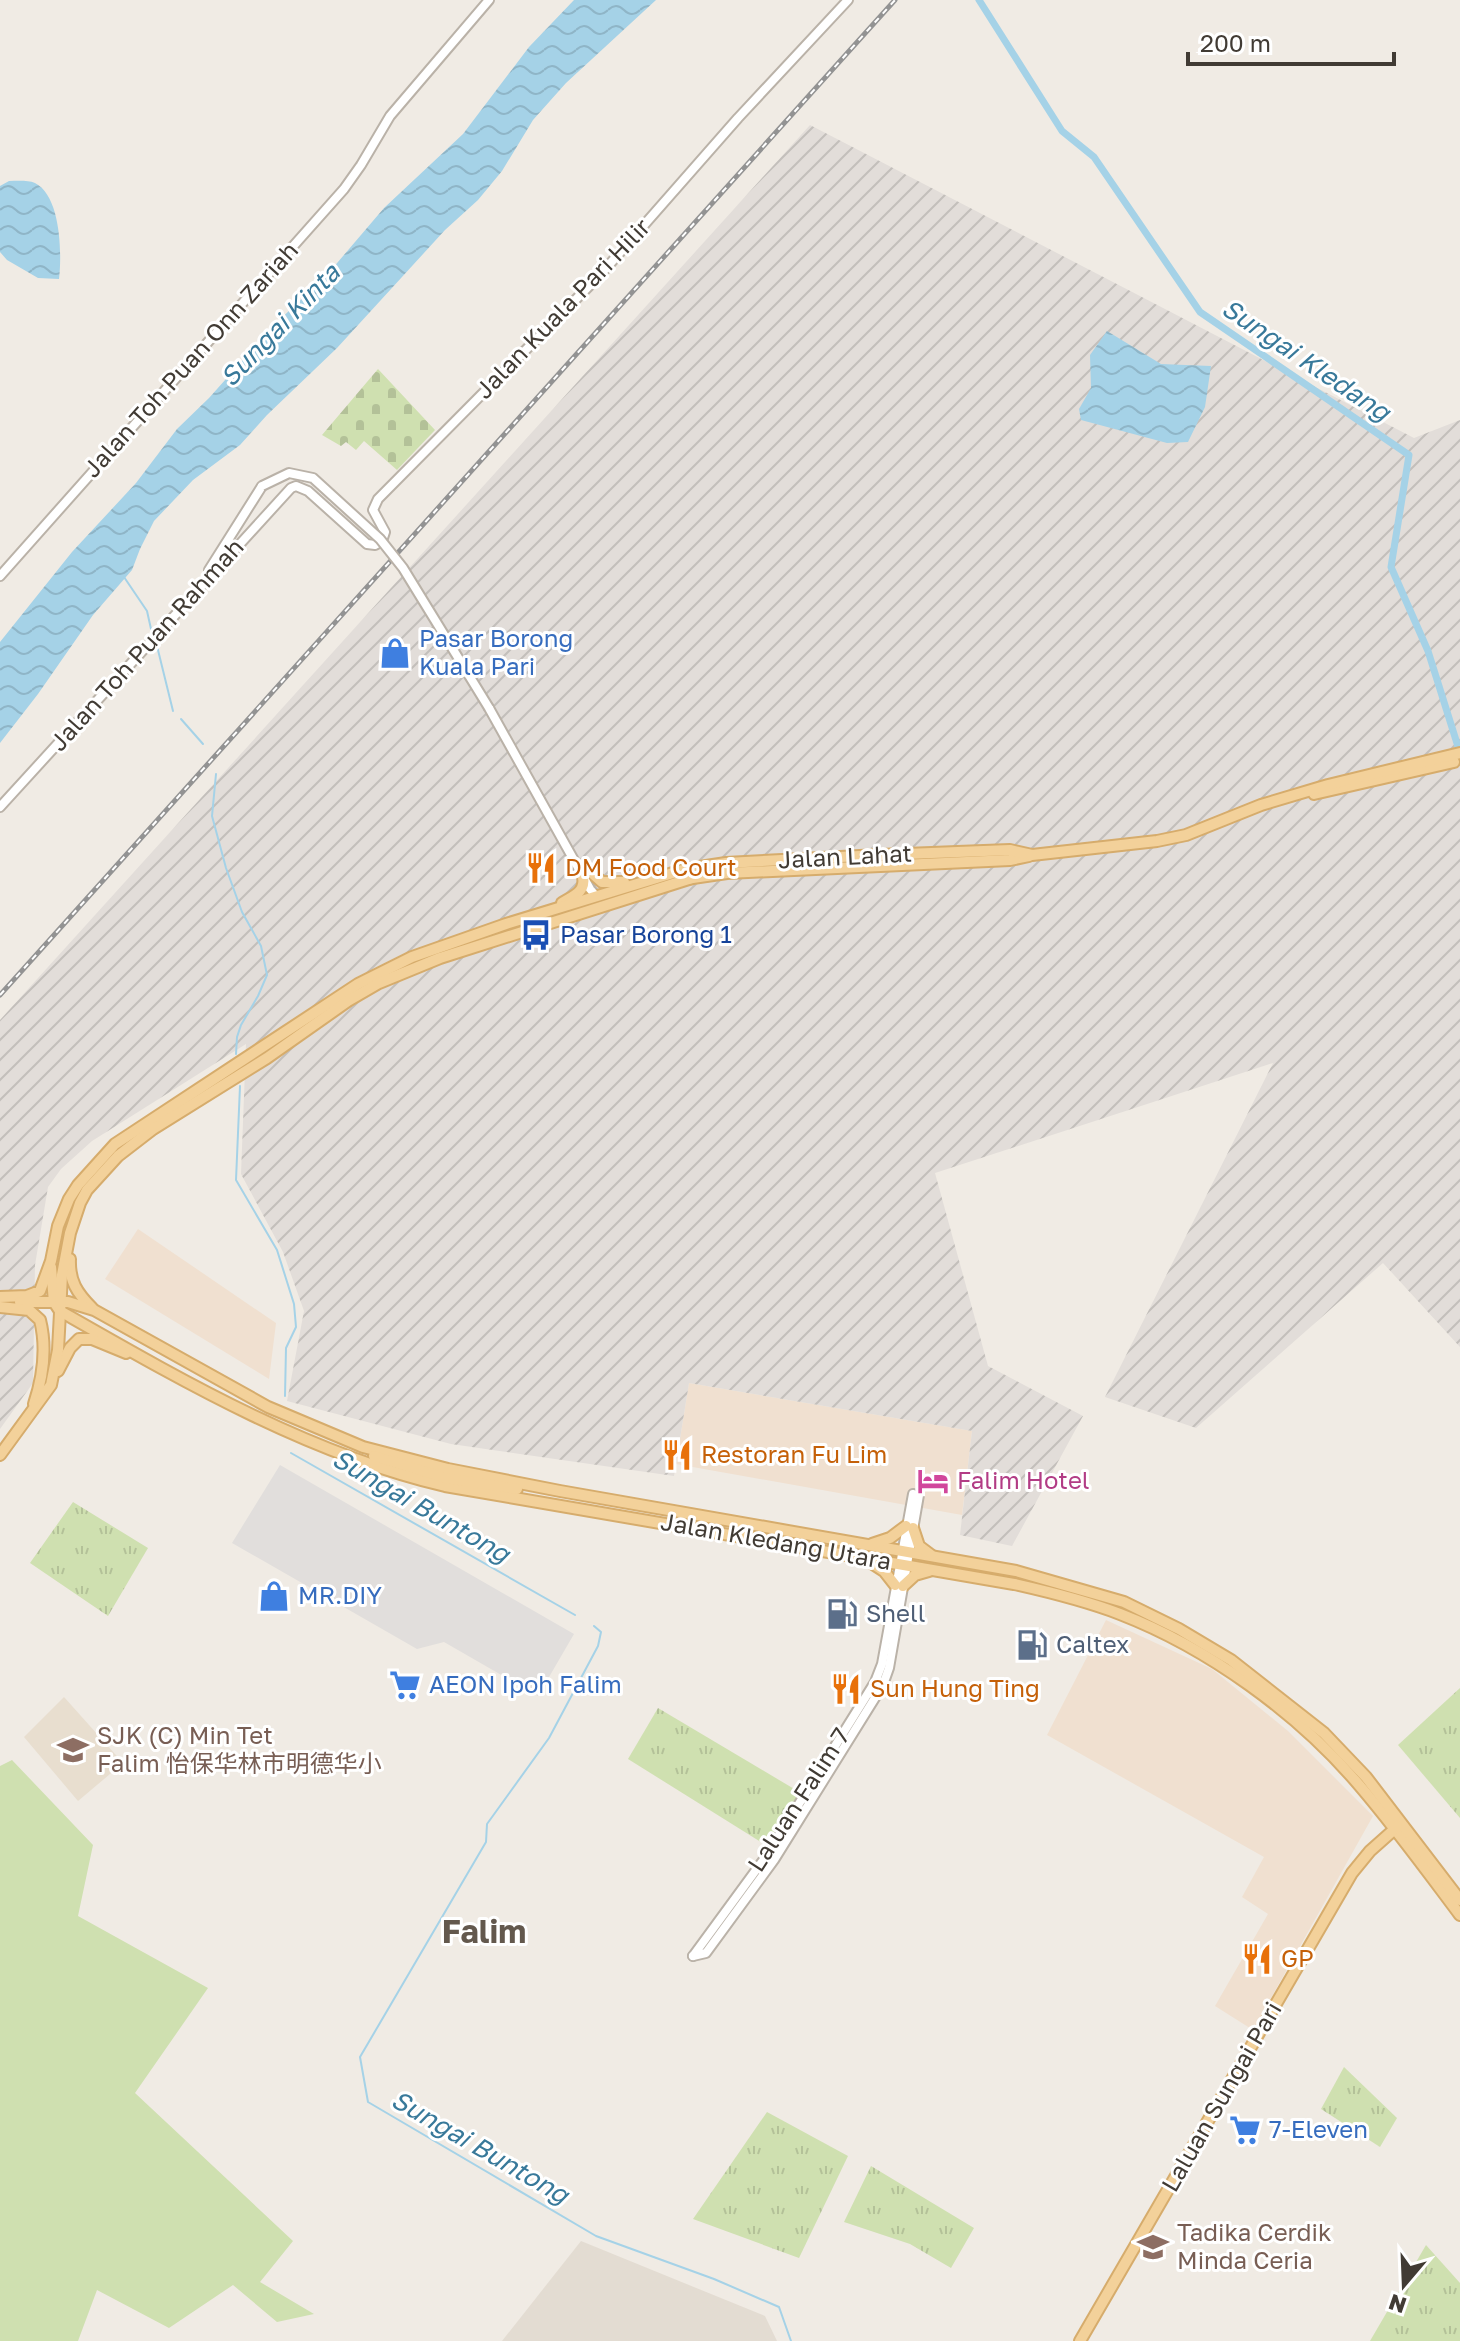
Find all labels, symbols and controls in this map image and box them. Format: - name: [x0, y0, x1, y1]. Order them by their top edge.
- scale bar: [1188, 16, 1394, 66]
- text: 200 m: [1200, 28, 1271, 57]
- street label: Jalan Kuala Pari Hilir: [468, 212, 655, 404]
- street label: Jalan Toh Puan Onn Zariah: [77, 235, 303, 483]
- water label: Sungai Kinta: [214, 256, 347, 392]
- water label: Sungai Kledang: [1216, 292, 1398, 428]
- street label: Jalan Toh Puan Rahmah: [43, 532, 249, 756]
- place label: Pasar Borong Kuala Pari: [419, 623, 573, 680]
- shop icon: Pasar Borong Kuala Pari: [378, 636, 412, 670]
- street label: Jalan Lahat: [777, 838, 913, 873]
- restaurant icon: DM Food Court: [524, 851, 558, 885]
- place label: DM Food Court: [565, 852, 737, 881]
- bus stop icon: Pasar Borong 1: [519, 918, 553, 952]
- place label: Pasar Borong 1: [560, 919, 732, 948]
- restaurant icon: Restoran Fu Lim: [660, 1438, 694, 1472]
- place label: Restoran Fu Lim: [701, 1439, 887, 1468]
- water label: Sungai Buntong: [327, 1442, 517, 1570]
- hotel icon: Falim Hotel: [916, 1464, 950, 1498]
- place label: Falim Hotel: [957, 1465, 1090, 1494]
- street label: Jalan Kledang Utara: [659, 1506, 894, 1575]
- shop icon: MR.DIY: [257, 1579, 291, 1613]
- place label: MR.DIY: [298, 1580, 382, 1609]
- fuel station icon: Shell: [825, 1597, 859, 1631]
- place label: Shell: [866, 1598, 925, 1627]
- fuel station icon: Caltex: [1015, 1628, 1049, 1662]
- place label: Caltex: [1056, 1629, 1129, 1658]
- supermarket icon: AEON Ipoh Falim: [388, 1668, 422, 1702]
- place label: AEON Ipoh Falim: [429, 1669, 622, 1698]
- restaurant icon: Sun Hung Ting: [829, 1672, 863, 1706]
- place label: Sun Hung Ting: [870, 1673, 1040, 1702]
- place label: SJK (C) Min Tet Falim 怡保华林市明德华小: [97, 1720, 382, 1777]
- street label: Laluan Falim 7: [741, 1722, 855, 1876]
- school or university icon: SJK (C) Min Tet Falim 怡保华林市明德华小: [56, 1733, 90, 1767]
- district label: Falim: [442, 1912, 526, 1950]
- restaurant icon: GP: [1240, 1942, 1274, 1976]
- place label: GP: [1281, 1943, 1314, 1972]
- street label: Laluan Sungai Pari: [1155, 1996, 1287, 2196]
- water label: Sungai Buntong: [386, 2083, 576, 2211]
- supermarket icon: 7-Eleven: [1228, 2113, 1262, 2147]
- place label: 7-Eleven: [1269, 2114, 1368, 2143]
- place label: Tadika Cerdik Minda Ceria: [1177, 2217, 1331, 2274]
- school or university icon: Tadika Cerdik Minda Ceria: [1136, 2230, 1170, 2264]
- north arrow: [1364, 2245, 1444, 2325]
- text: N: [1385, 2289, 1410, 2320]

